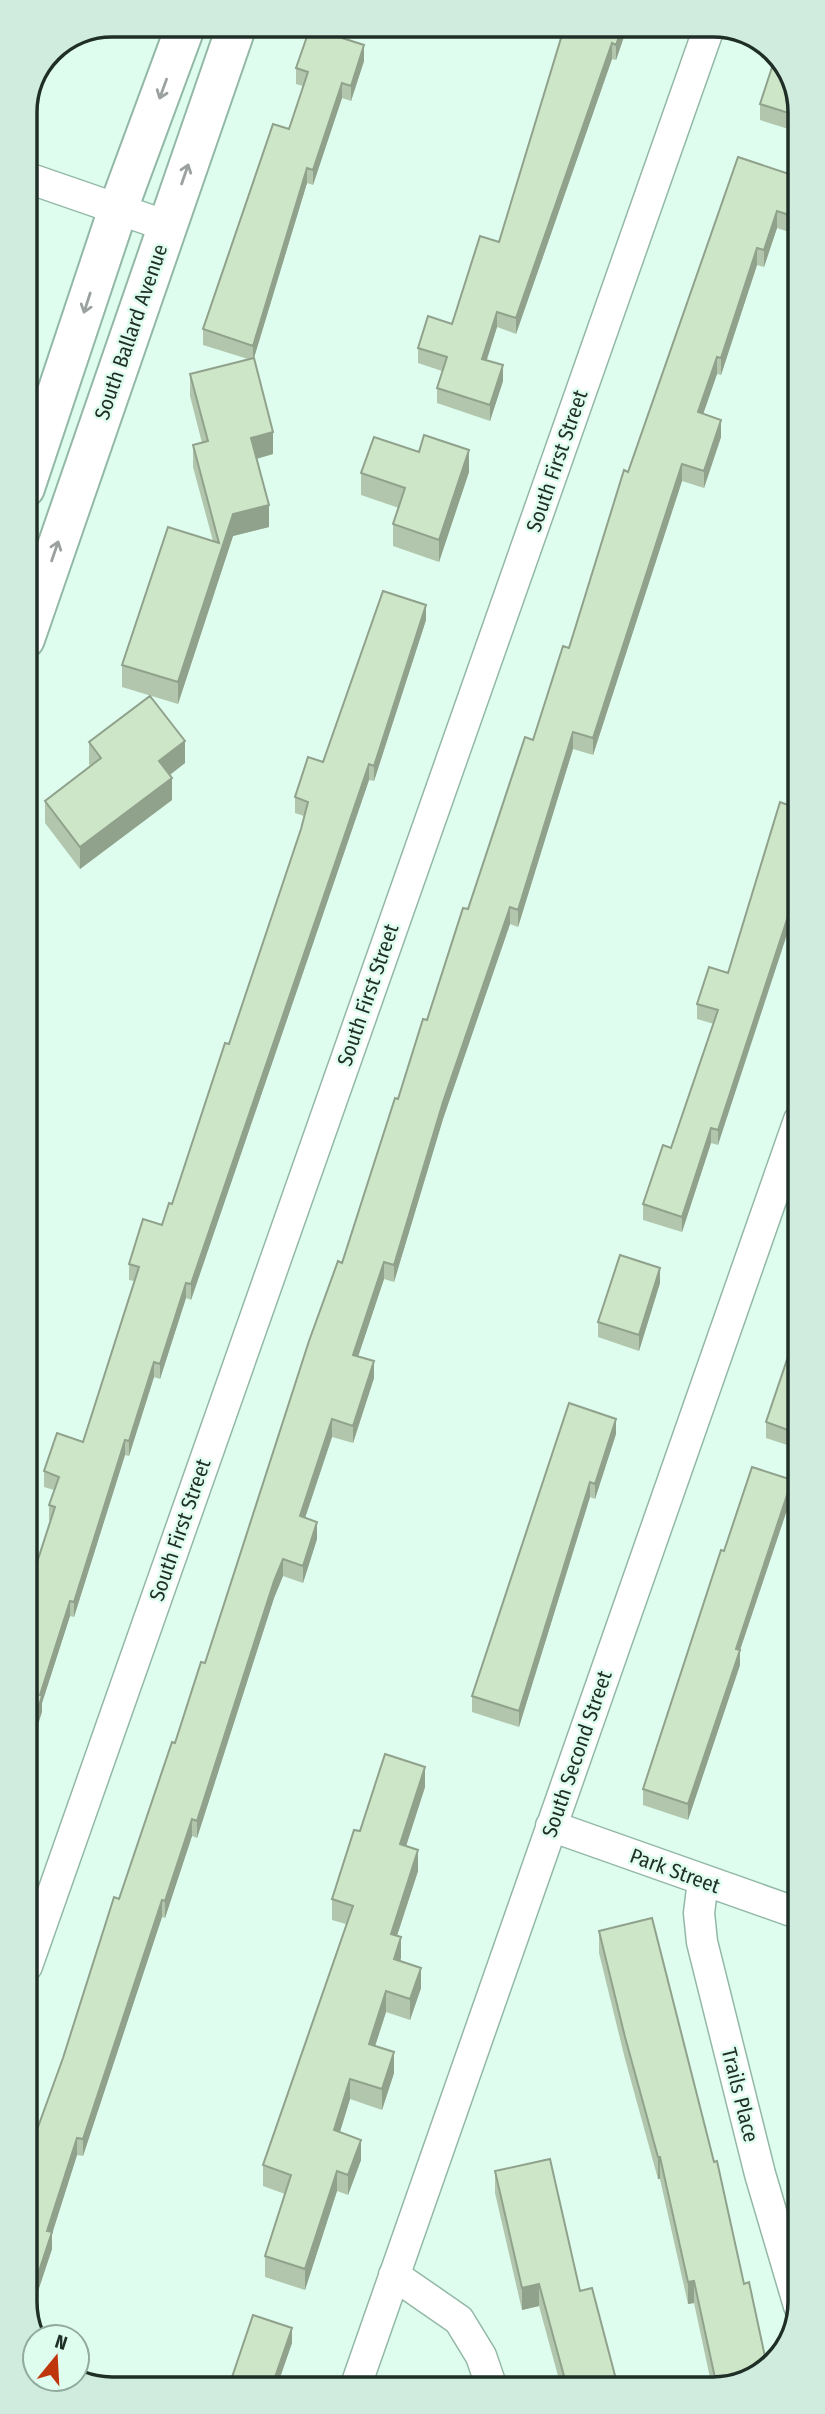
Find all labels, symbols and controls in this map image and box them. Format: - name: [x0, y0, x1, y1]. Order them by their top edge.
- one-way arrow: [155, 77, 168, 99]
- one-way arrow: [180, 164, 192, 186]
- street label: South Ballard Avenue: [89, 241, 173, 423]
- one-way arrow: [79, 292, 92, 314]
- street label: South First Street: [521, 386, 594, 535]
- one-way arrow: [50, 541, 62, 563]
- street label: South First Street: [332, 920, 405, 1069]
- street label: South First Street: [144, 1455, 217, 1604]
- street label: South Second Street: [536, 1667, 618, 1841]
- street label: Park Street: [626, 1843, 724, 1899]
- street label: Trails Place: [716, 2045, 764, 2145]
- north arrow: [21, 2323, 91, 2393]
- text: N: [52, 2330, 70, 2355]

